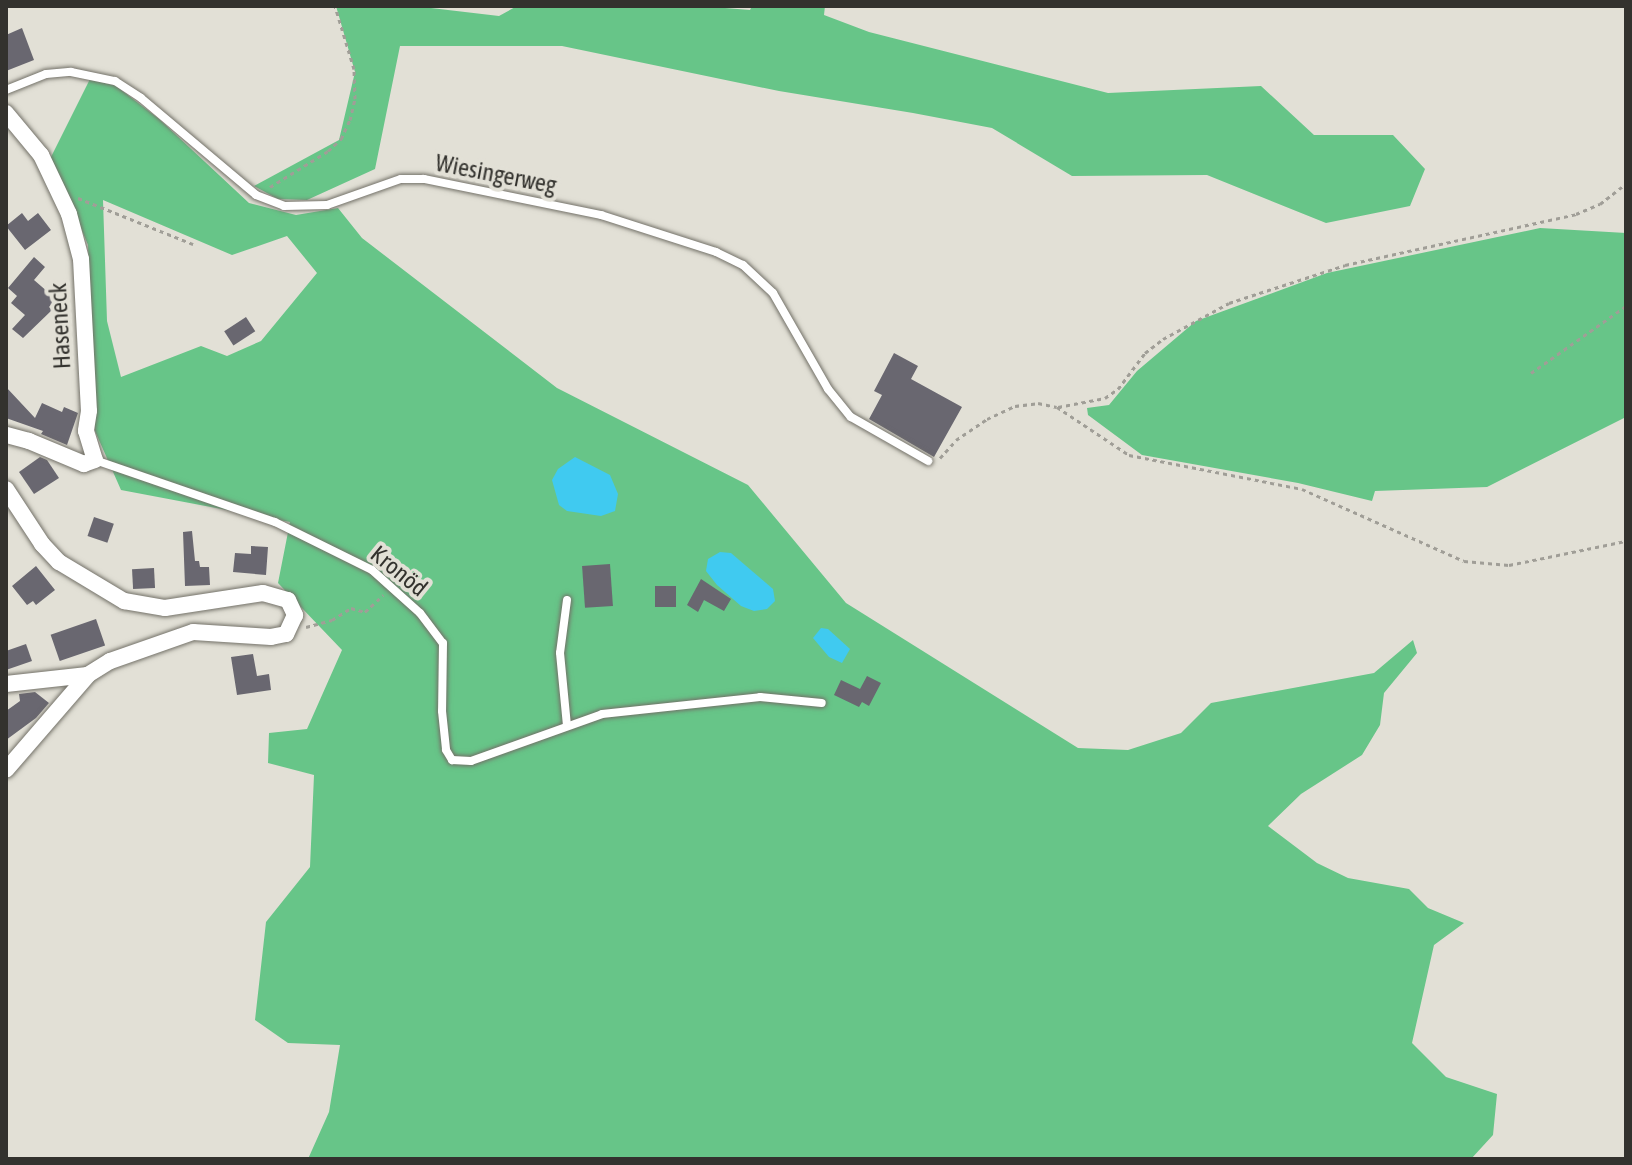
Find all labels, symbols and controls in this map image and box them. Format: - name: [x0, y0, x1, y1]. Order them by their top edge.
- street label: Wiesingerweg: [433, 148, 559, 200]
- street label: Haseneck: [43, 282, 77, 370]
- street label: Kronöd: [365, 540, 433, 602]

